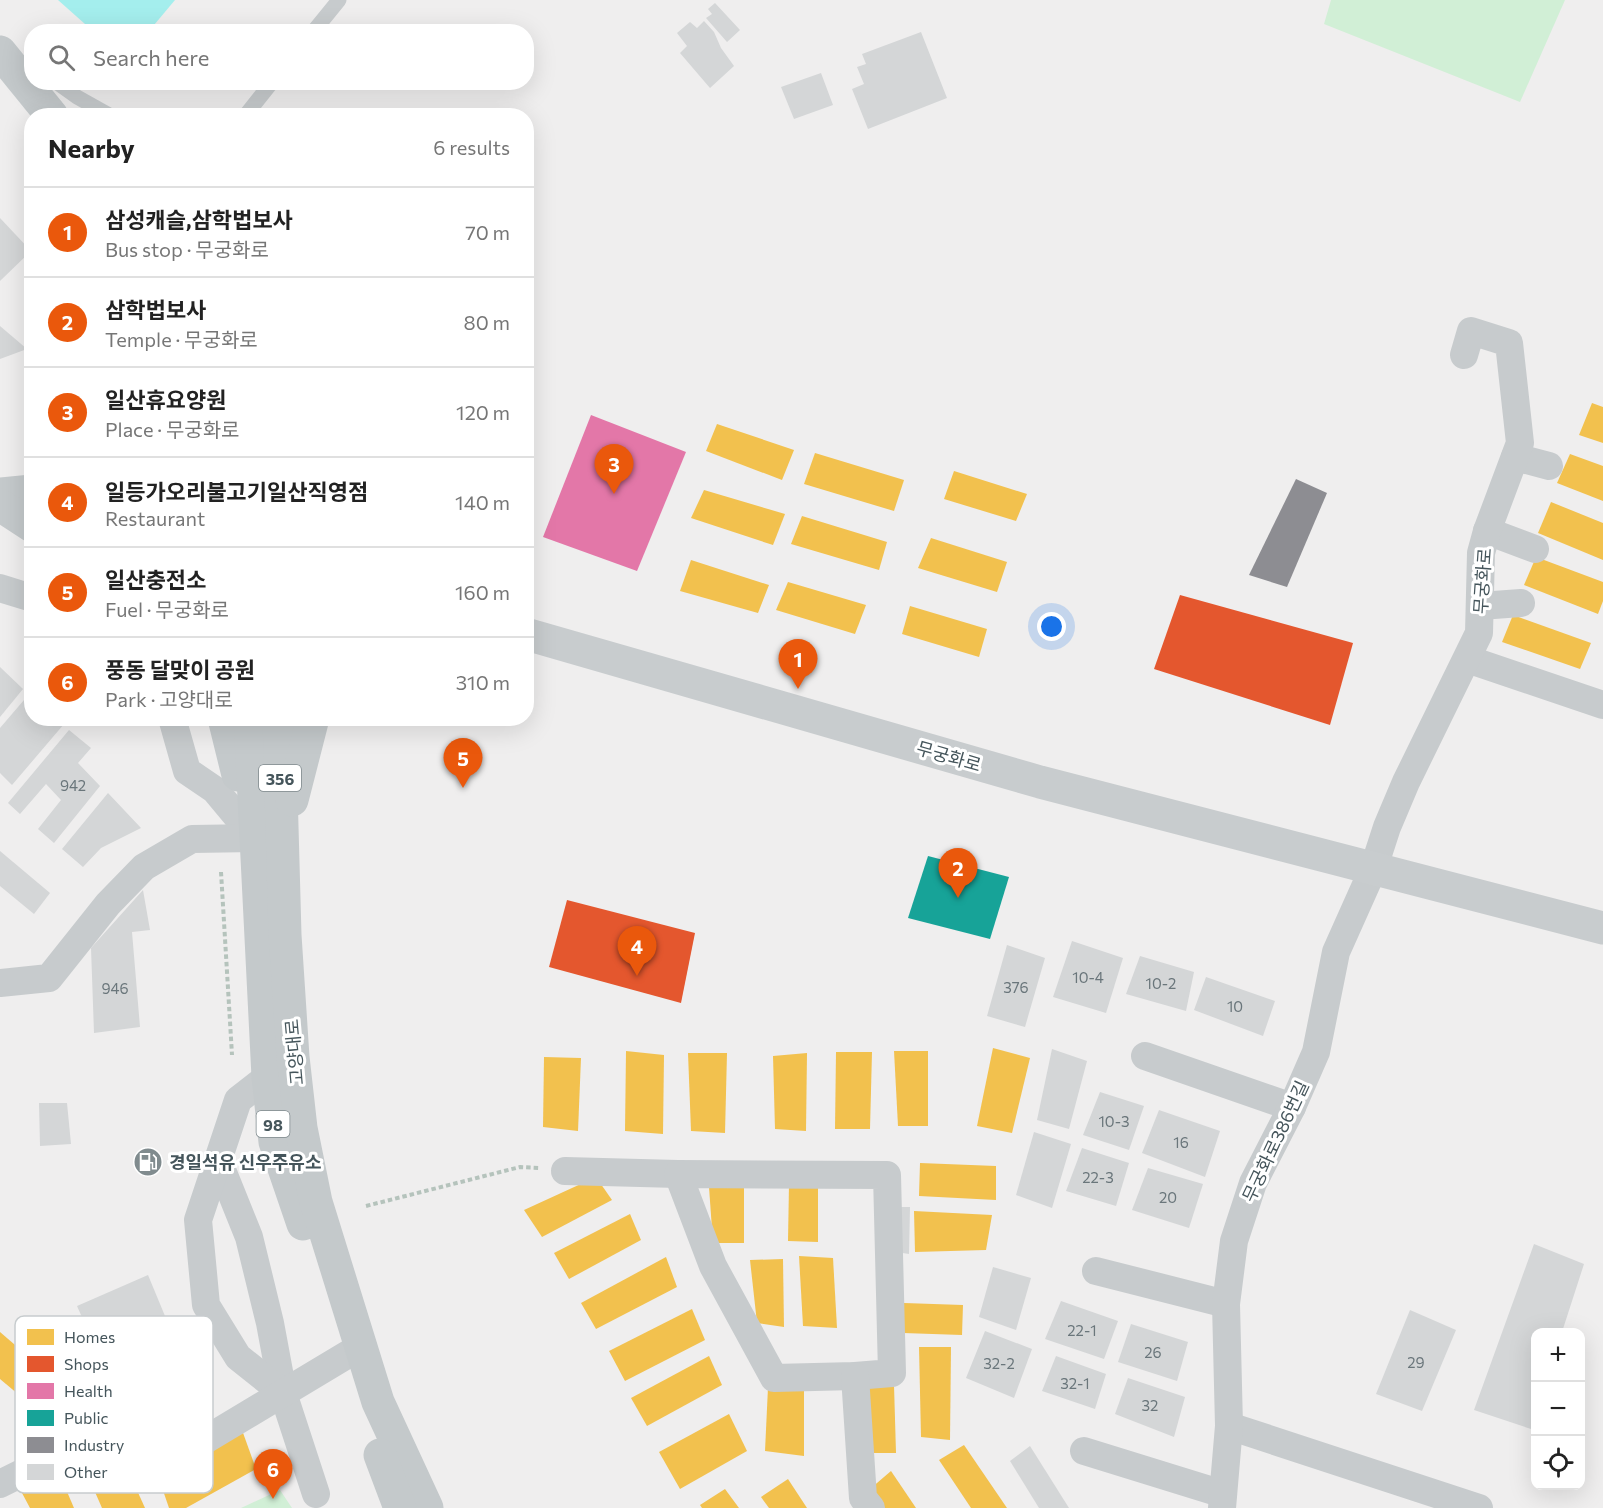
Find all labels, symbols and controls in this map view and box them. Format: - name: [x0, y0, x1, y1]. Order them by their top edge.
- search box: [24, 24, 534, 90]
- icon: search: [45, 41, 78, 74]
- text: Search here: [93, 44, 209, 71]
- text: Nearby: [48, 132, 135, 163]
- text: 6 results: [433, 135, 510, 159]
- text: 삼성캐슬,삼학법보사: [105, 206, 293, 233]
- text: 1: [63, 220, 72, 244]
- text: 70 m: [465, 220, 510, 244]
- text: Bus stop · 무궁화로: [105, 237, 269, 261]
- text: 삼학법보사: [105, 296, 206, 323]
- text: 2: [62, 310, 73, 334]
- text: 80 m: [464, 310, 510, 334]
- text: Temple · 무궁화로: [105, 327, 258, 351]
- text: 일산휴요양원: [105, 386, 226, 413]
- text: 3: [62, 400, 73, 424]
- text: 120 m: [456, 400, 510, 424]
- text: Place · 무궁화로: [105, 417, 240, 441]
- pin: 3: [594, 444, 634, 494]
- text: 일등가오리불고기일산직영점: [105, 478, 368, 505]
- text: 4: [61, 490, 74, 514]
- text: 140 m: [455, 490, 510, 514]
- text: Restaurant: [105, 506, 205, 530]
- street label: 무궁화로: [1469, 547, 1495, 615]
- text: 일산충전소: [105, 566, 206, 593]
- text: 5: [62, 580, 73, 604]
- text: 160 m: [455, 580, 510, 604]
- text: Fuel · 무궁화로: [105, 597, 229, 621]
- your location: [1037, 612, 1066, 641]
- pin: 1: [778, 640, 818, 689]
- text: 풍동 달맞이 공원: [105, 656, 255, 683]
- text: 6: [61, 670, 74, 694]
- text: 310 m: [456, 670, 510, 694]
- text: Park · 고양대로: [105, 687, 233, 711]
- street label: 무궁화로: [914, 736, 984, 776]
- pin: 5: [444, 738, 482, 788]
- road number: 356: [259, 765, 301, 791]
- house number: 942: [60, 776, 86, 794]
- pin: 2: [938, 848, 978, 898]
- pin: 4: [618, 926, 656, 976]
- house number: 10-4: [1072, 968, 1104, 986]
- house number: 10-2: [1146, 974, 1176, 992]
- house number: 376: [1003, 978, 1029, 996]
- house number: 946: [101, 979, 129, 997]
- house number: 10: [1227, 997, 1243, 1015]
- street label: 고양대로: [280, 1018, 308, 1086]
- street label: 무궁화로386번길: [1237, 1077, 1313, 1205]
- road number: 98: [256, 1111, 290, 1137]
- house number: 10-3: [1098, 1112, 1130, 1130]
- house number: 16: [1173, 1133, 1189, 1151]
- fuel station icon: 경일석유 신우주유소: [132, 1146, 164, 1178]
- place label: 경일석유 신우주유소: [169, 1151, 321, 1173]
- house number: 22-3: [1082, 1168, 1114, 1186]
- house number: 20: [1159, 1188, 1177, 1206]
- legend: [15, 1316, 213, 1493]
- house number: 22-1: [1067, 1321, 1097, 1339]
- text: Homes: [64, 1327, 115, 1346]
- map controls: [1531, 1328, 1585, 1490]
- button: +: [1531, 1328, 1585, 1382]
- house number: 26: [1144, 1343, 1162, 1361]
- house number: 29: [1407, 1353, 1425, 1371]
- text: Shops: [64, 1354, 109, 1373]
- house number: 32-2: [983, 1354, 1015, 1372]
- house number: 32-1: [1060, 1374, 1090, 1392]
- text: Health: [64, 1381, 113, 1400]
- button: −: [1531, 1382, 1585, 1436]
- house number: 32: [1142, 1396, 1158, 1414]
- text: Public: [64, 1408, 109, 1427]
- text: Industry: [64, 1435, 124, 1454]
- button: locate: [1531, 1436, 1585, 1490]
- pin: 6: [254, 1450, 292, 1499]
- text: Other: [64, 1462, 108, 1481]

